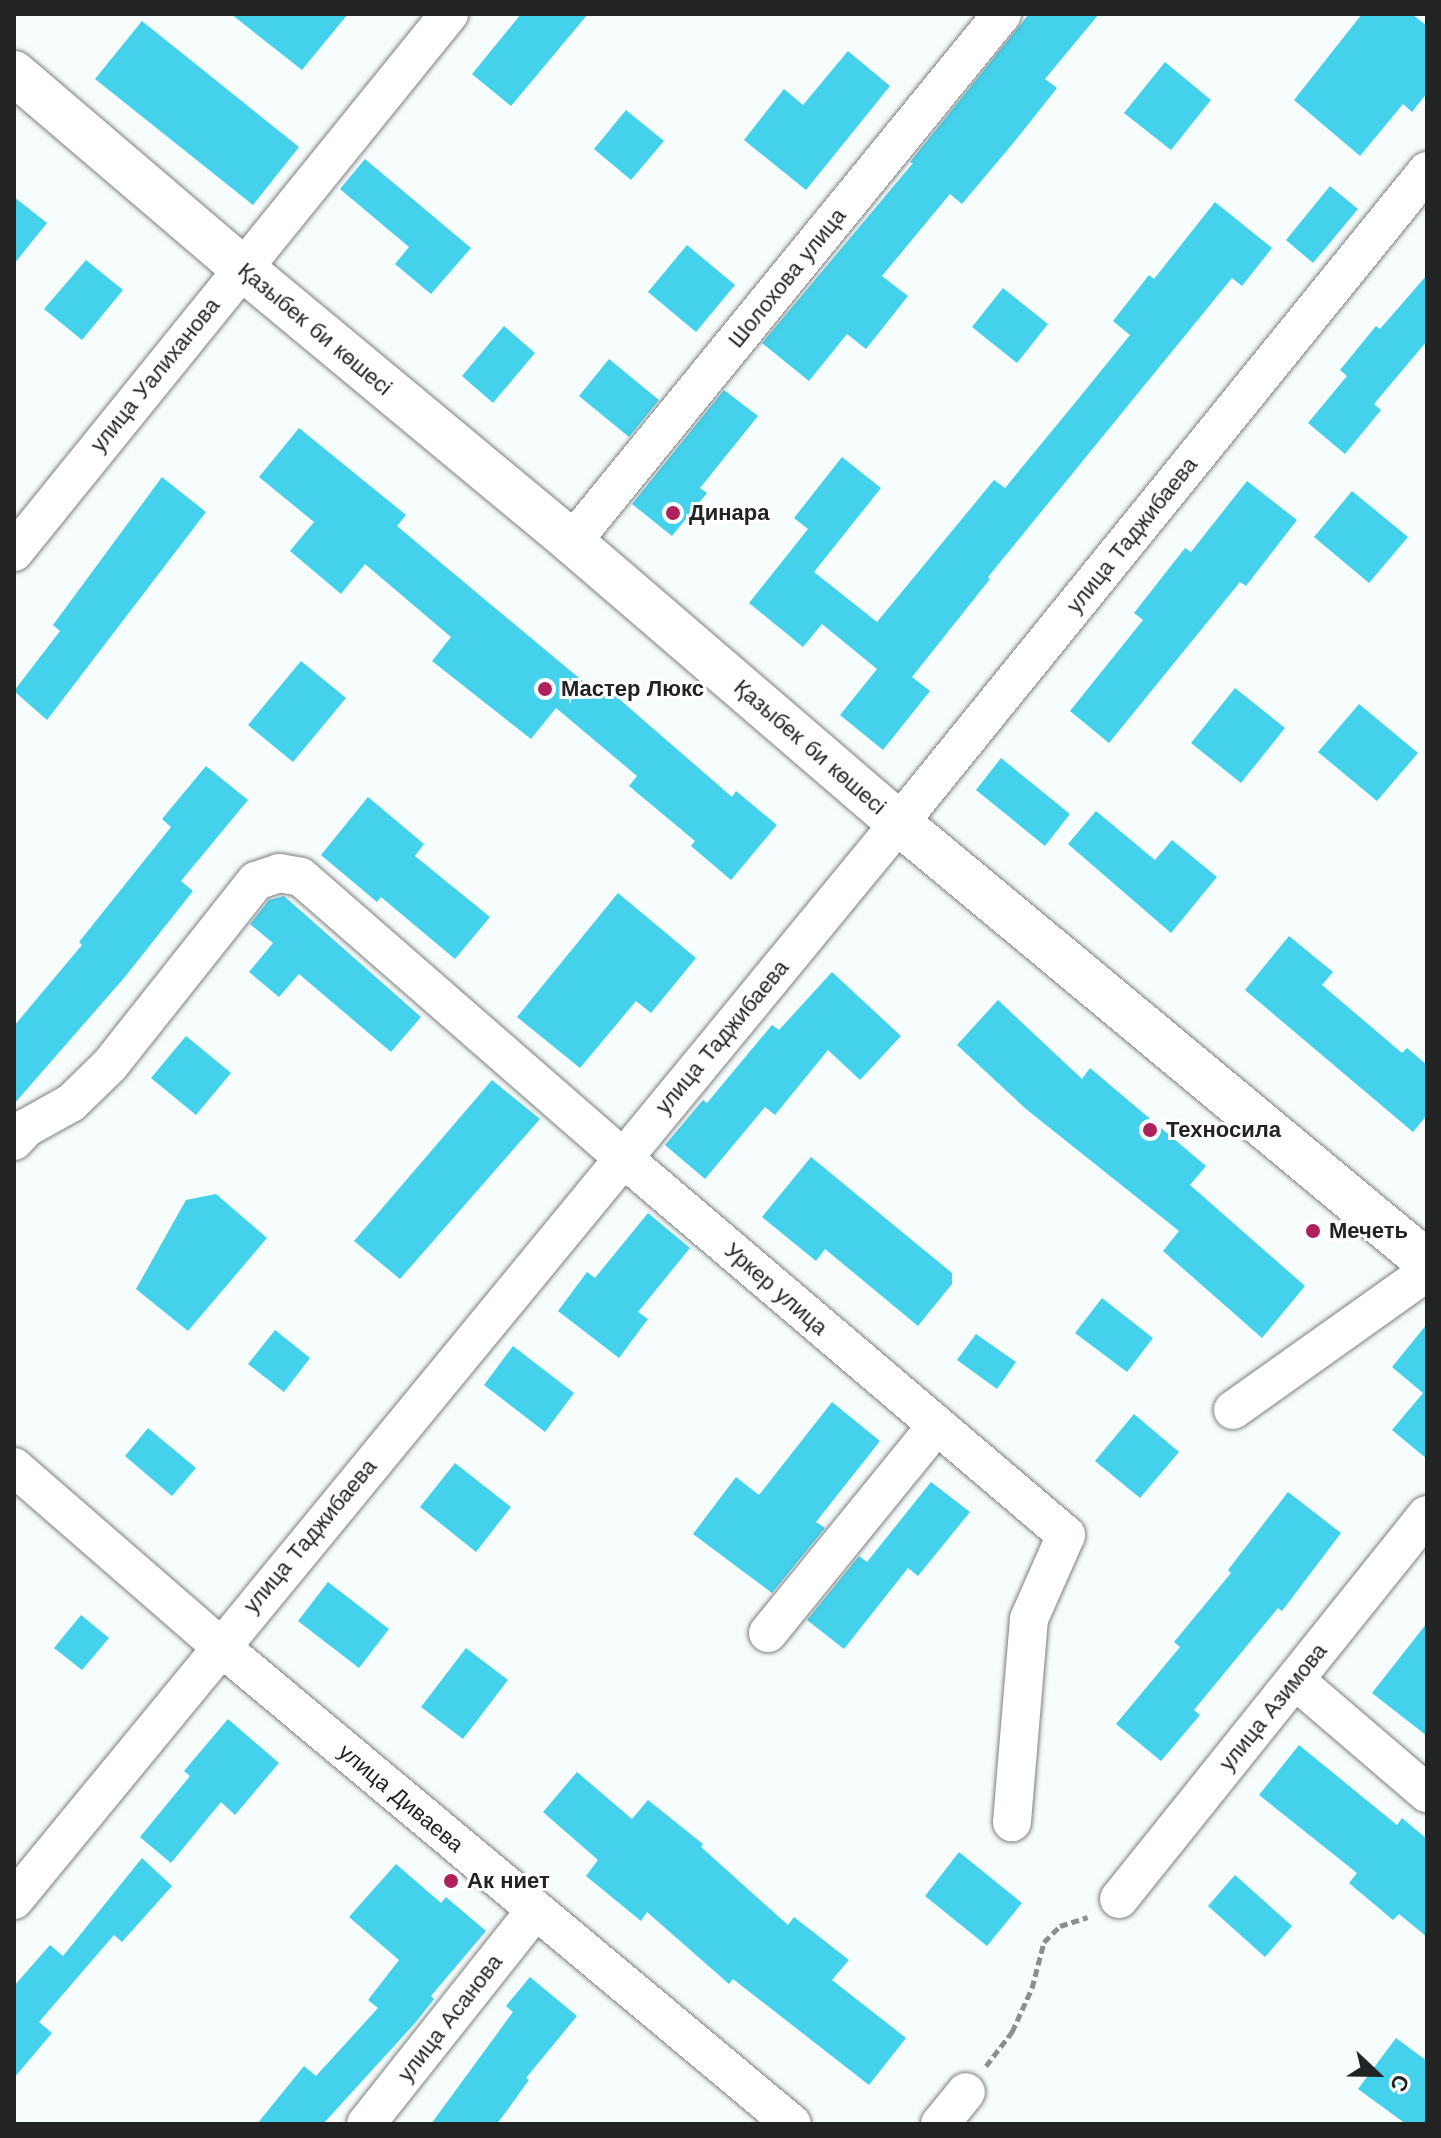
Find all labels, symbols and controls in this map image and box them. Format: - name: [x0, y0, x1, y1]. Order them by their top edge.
- street label: Шолохова улица: [723, 203, 851, 353]
- street label: Қазыбек би көшесі: [233, 257, 397, 401]
- street label: улица Уалиханова: [85, 293, 225, 457]
- street label: улица Таджибаева: [1061, 452, 1203, 618]
- place label: Динара: [689, 500, 769, 526]
- marker: Динара: [664, 504, 682, 522]
- street label: Қазыбек би көшесі: [729, 674, 891, 820]
- place label: Мастер Люкс: [561, 676, 704, 702]
- marker: Мастер Люкс: [536, 680, 554, 698]
- street label: улица Таджибаева: [650, 955, 794, 1119]
- place label: Техносила: [1166, 1117, 1281, 1143]
- marker: Техносила: [1141, 1121, 1159, 1139]
- place label: Мечеть: [1329, 1218, 1408, 1244]
- marker: Мечеть: [1304, 1222, 1322, 1240]
- street label: Уркер улица: [719, 1237, 833, 1341]
- street label: улица Таджибаева: [238, 1454, 382, 1618]
- street label: улица Азимова: [1214, 1638, 1332, 1776]
- street label: улица Диваева: [333, 1738, 469, 1858]
- place label: Ак ниет: [467, 1868, 550, 1894]
- marker: Ак ниет: [442, 1872, 460, 1890]
- street label: улица Асанова: [392, 1949, 508, 2087]
- north arrow: [1337, 2034, 1417, 2114]
- text: С: [1385, 2071, 1414, 2095]

